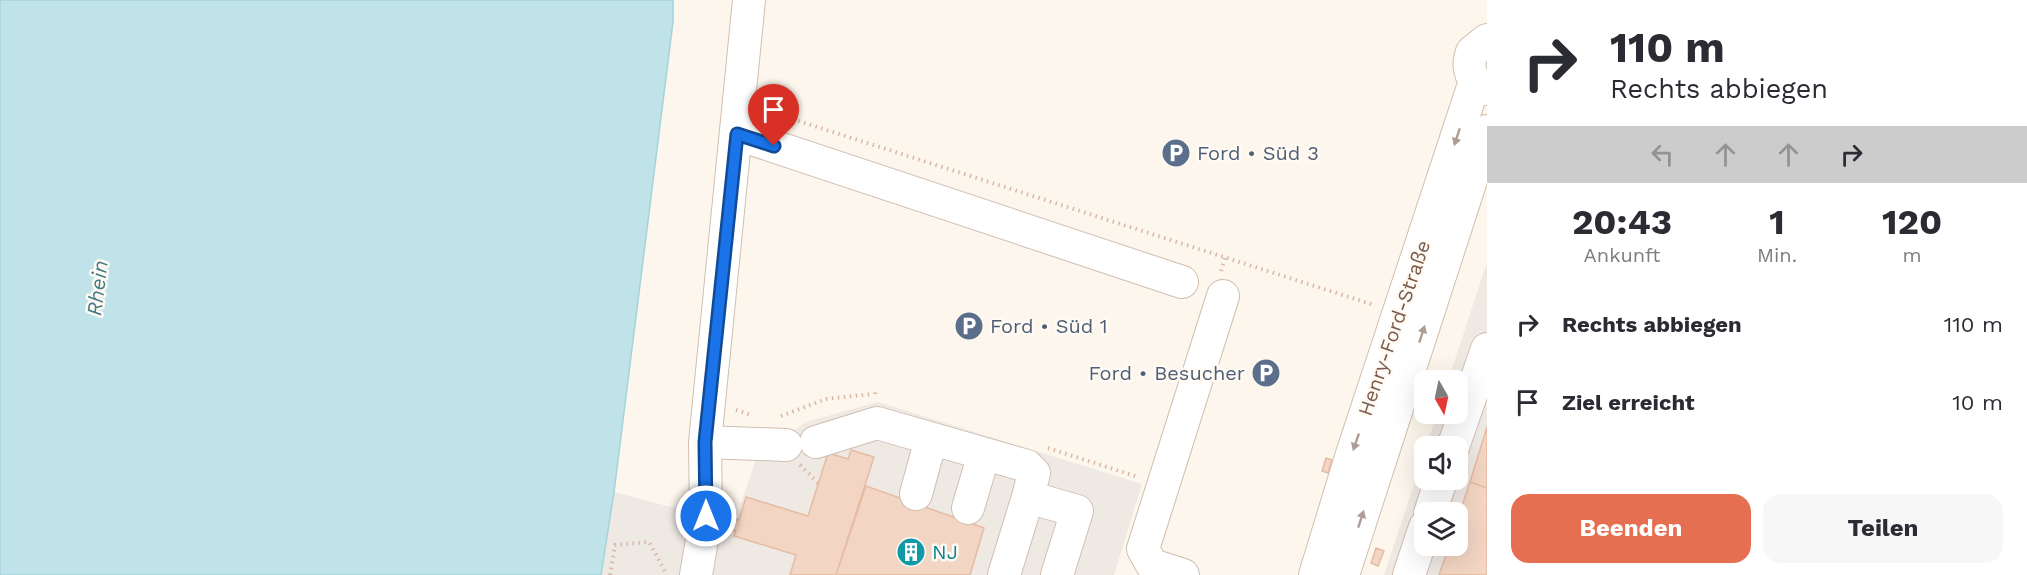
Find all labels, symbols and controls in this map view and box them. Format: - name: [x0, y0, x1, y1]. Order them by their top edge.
- text: 110 m: [1610, 23, 1725, 72]
- icon: right: [1511, 24, 1589, 102]
- text: Rechts abbiegen: [1610, 73, 1828, 105]
- pin: [748, 84, 799, 146]
- icon: arrive: [757, 93, 790, 126]
- one-way arrow: [1452, 128, 1461, 146]
- parking icon: Ford • Süd 3: [1160, 137, 1192, 169]
- icon: left: [1646, 138, 1679, 171]
- icon: ahead: [1709, 138, 1742, 171]
- icon: ahead: [1772, 138, 1805, 171]
- icon: right: [1835, 138, 1868, 171]
- place label: Ford • Süd 3: [1197, 141, 1319, 165]
- text: 20:43: [1572, 201, 1672, 243]
- text: 1: [1769, 201, 1785, 243]
- text: 120: [1882, 201, 1942, 243]
- street label: Henry-Ford-Straße: [1353, 237, 1435, 419]
- text: Ankunft: [1584, 243, 1660, 267]
- text: Min.: [1757, 243, 1797, 267]
- text: m: [1902, 243, 1922, 267]
- water label: Rhein: [81, 259, 113, 317]
- icon: right: [1511, 308, 1544, 341]
- parking icon: Ford • Süd 1: [953, 310, 985, 342]
- text: Rechts abbiegen: [1562, 312, 1742, 337]
- text: 110 m: [1944, 312, 2003, 337]
- place label: Ford • Süd 1: [990, 314, 1108, 338]
- one-way arrow: [1417, 325, 1427, 343]
- parking icon: Ford • Besucher: [1250, 357, 1282, 389]
- place label: Ford • Besucher: [1089, 361, 1245, 385]
- north arrow: [1414, 370, 1468, 424]
- map controls: [1414, 370, 1468, 556]
- icon: arrive: [1511, 386, 1544, 419]
- text: Ziel erreicht: [1562, 390, 1695, 415]
- text: 10 m: [1952, 390, 2003, 415]
- one-way arrow: [1351, 433, 1360, 451]
- button: sound: [1414, 436, 1468, 490]
- position arrow: [674, 484, 738, 548]
- button: Beenden: [1511, 494, 1751, 563]
- button: Teilen: [1763, 494, 2003, 563]
- button: layers: [1414, 502, 1468, 556]
- one-way arrow: [1356, 510, 1366, 528]
- building icon: NJ: [895, 536, 927, 568]
- place label: NJ: [932, 540, 958, 564]

